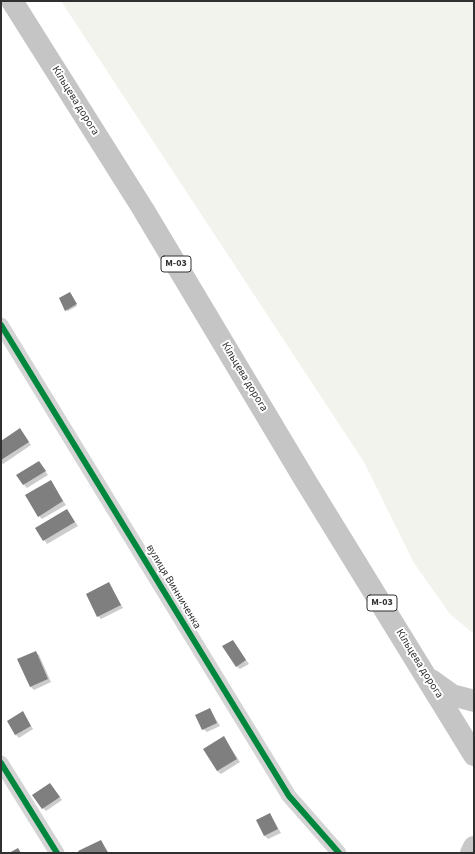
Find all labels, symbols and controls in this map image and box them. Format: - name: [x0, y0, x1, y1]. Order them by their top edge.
- street label: Кільцева дорога: [49, 64, 101, 138]
- road number: М-03: [161, 256, 191, 272]
- street label: Кільцева дорога: [218, 340, 270, 414]
- street label: вулиця Винниченка: [143, 542, 203, 632]
- road number: М-03: [367, 595, 397, 611]
- street label: Кільцева дорога: [393, 627, 445, 701]

